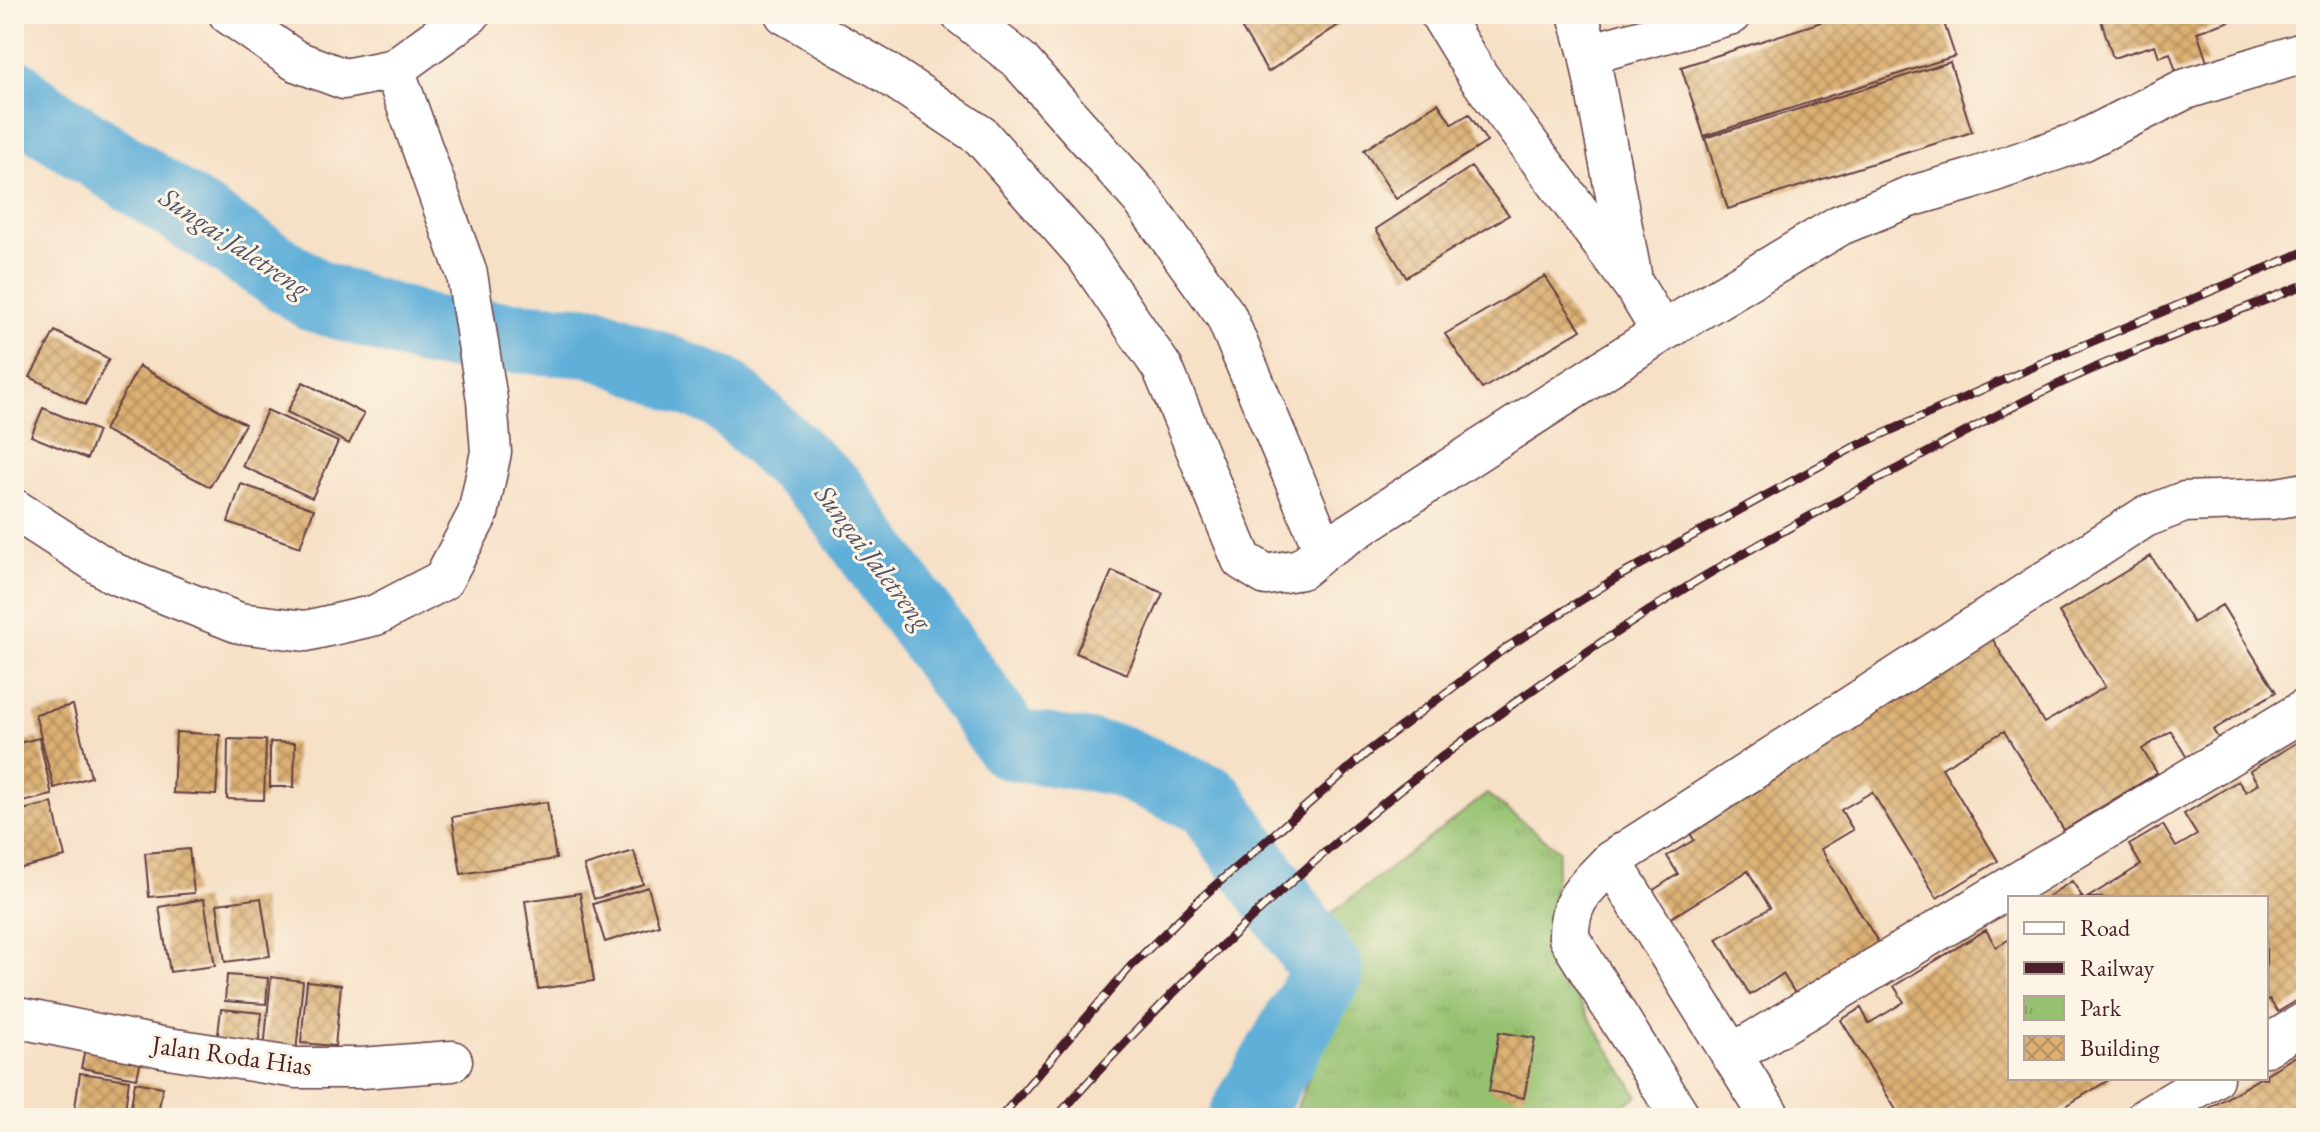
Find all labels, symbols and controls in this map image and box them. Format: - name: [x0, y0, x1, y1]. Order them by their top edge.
- water label: Sungai Jaletreng: [152, 178, 318, 306]
- water label: Sungai Jaletreng: [807, 476, 941, 638]
- legend: [2008, 896, 2268, 1080]
- text: Road: [2080, 912, 2131, 943]
- text: Railway: [2080, 952, 2155, 983]
- text: Park: [2080, 992, 2122, 1023]
- street label: Jalan Roda Hias: [148, 1027, 314, 1083]
- text: Building: [2080, 1032, 2160, 1063]

